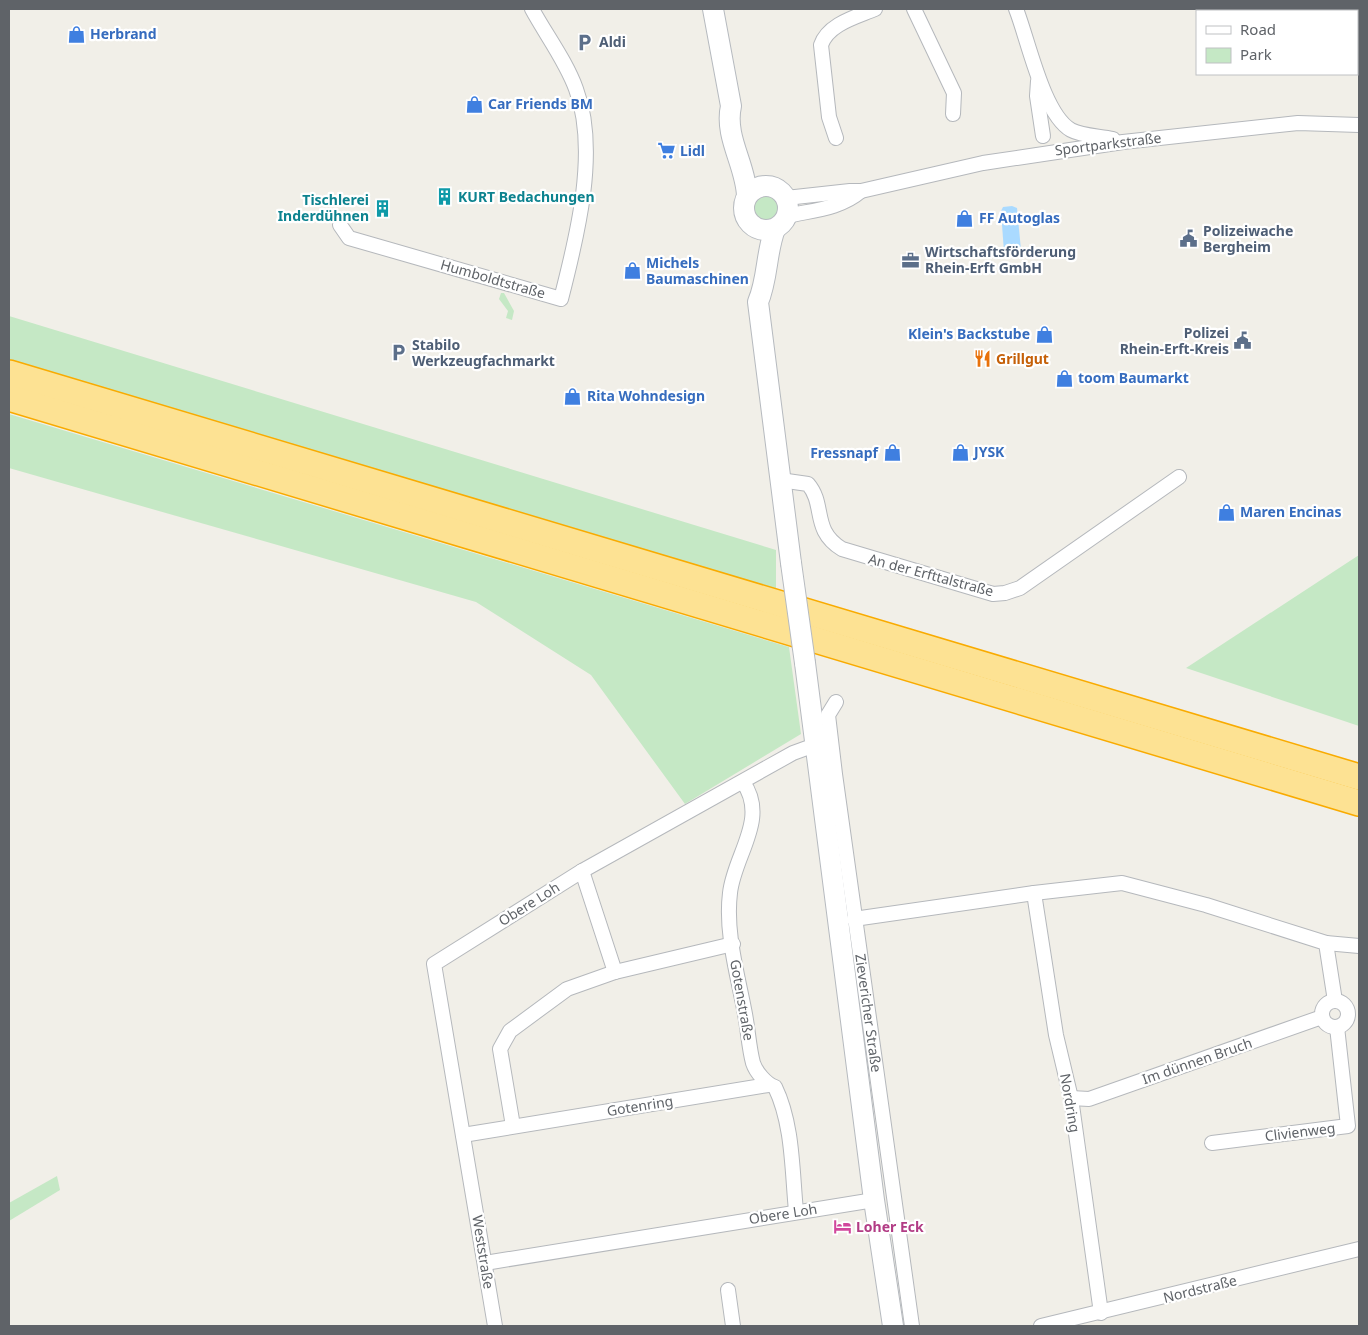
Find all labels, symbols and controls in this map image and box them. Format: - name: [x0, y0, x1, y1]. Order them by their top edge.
- legend: [1196, 10, 1358, 75]
- text: Road: [1240, 19, 1276, 39]
- shop icon: Herbrand: [66, 24, 86, 44]
- place label: Herbrand: [90, 24, 157, 43]
- parking icon: Aldi: [575, 32, 595, 52]
- place label: Aldi: [599, 32, 626, 51]
- text: Park: [1240, 44, 1272, 64]
- shop icon: Car Friends BM: [464, 94, 484, 114]
- place label: Car Friends BM: [488, 94, 593, 113]
- street label: Sportparkstraße: [1054, 128, 1162, 159]
- supermarket icon: Lidl: [656, 141, 676, 161]
- place label: Lidl: [680, 141, 705, 160]
- building icon: KURT Bedachungen: [434, 187, 454, 207]
- place label: KURT Bedachungen: [458, 187, 595, 206]
- place label: Tischlerei Inderdühnen: [278, 190, 369, 225]
- building icon: Tischlerei Inderdühnen: [373, 198, 393, 218]
- shop icon: FF Autoglas: [955, 208, 975, 228]
- place label: FF Autoglas: [979, 208, 1060, 227]
- place label: Polizeiwache Bergheim: [1203, 221, 1293, 256]
- public building icon: Polizeiwache Bergheim: [1179, 229, 1199, 249]
- place label: Wirtschaftsförderung Rhein-Erft GmbH: [925, 242, 1076, 277]
- office icon: Wirtschaftsförderung Rhein-Erft GmbH: [901, 250, 921, 270]
- place label: Michels Baumaschinen: [646, 253, 749, 288]
- street label: Humboldtstraße: [438, 254, 548, 303]
- shop icon: Michels Baumaschinen: [622, 261, 642, 281]
- place label: Polizei Rhein-Erft-Kreis: [1120, 323, 1229, 358]
- place label: Klein's Backstube: [908, 324, 1030, 343]
- shop icon: Klein's Backstube: [1034, 324, 1054, 344]
- public building icon: Polizei Rhein-Erft-Kreis: [1233, 331, 1253, 351]
- place label: Stabilo Werkzeugfachmarkt: [412, 335, 555, 370]
- parking icon: Stabilo Werkzeugfachmarkt: [388, 343, 408, 363]
- restaurant icon: Grillgut: [972, 349, 992, 369]
- place label: Grillgut: [996, 349, 1049, 368]
- shop icon: toom Baumarkt: [1054, 368, 1074, 388]
- place label: toom Baumarkt: [1078, 368, 1189, 387]
- shop icon: Rita Wohndesign: [563, 386, 583, 406]
- place label: Rita Wohndesign: [587, 386, 705, 405]
- shop icon: JYSK: [950, 442, 970, 462]
- place label: JYSK: [972, 442, 1005, 461]
- place label: Fressnapf: [810, 443, 880, 462]
- shop icon: Fressnapf: [882, 443, 902, 463]
- shop icon: Maren Encinas: [1216, 502, 1236, 522]
- place label: Maren Encinas: [1240, 502, 1342, 521]
- street label: An der Erfttalstraße: [866, 549, 996, 600]
- street label: Obere Loh: [494, 877, 563, 930]
- street label: Zievericher Straße: [851, 953, 886, 1073]
- street label: Gotenstraße: [726, 958, 759, 1042]
- street label: Im dünnen Bruch: [1139, 1033, 1254, 1088]
- street label: Nordring: [1056, 1072, 1085, 1134]
- street label: Gotenring: [605, 1091, 674, 1120]
- street label: Clivienweg: [1264, 1118, 1336, 1145]
- street label: Obere Loh: [747, 1199, 818, 1228]
- street label: Weststraße: [468, 1214, 499, 1290]
- hotel icon: Loher Eck: [832, 1217, 852, 1237]
- place label: Loher Eck: [856, 1217, 924, 1236]
- street label: Nordstraße: [1161, 1270, 1239, 1307]

